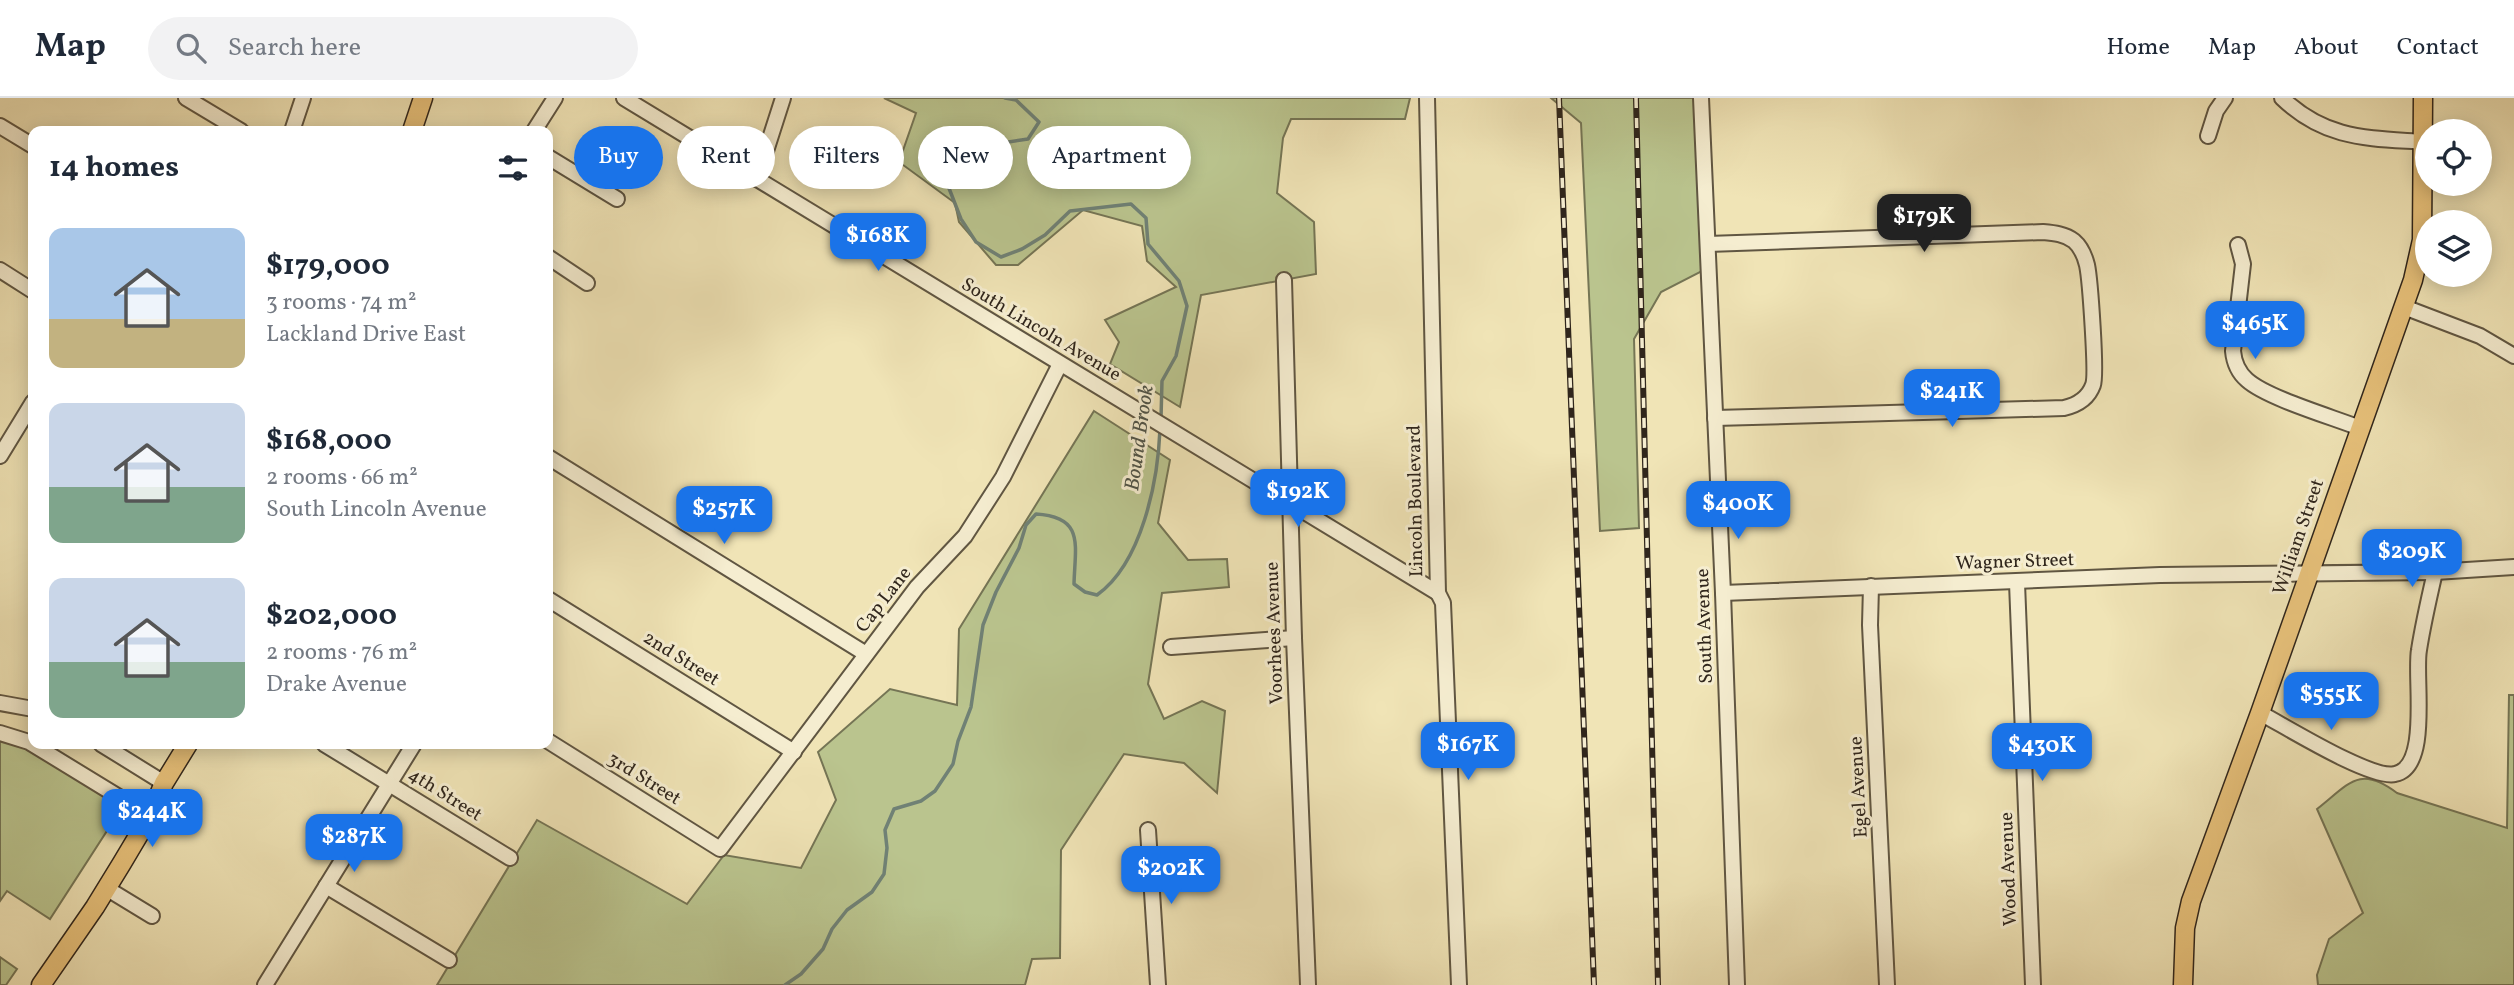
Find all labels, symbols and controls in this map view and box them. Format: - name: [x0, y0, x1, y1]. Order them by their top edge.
- search box: [148, 17, 638, 80]
- text: Map: [35, 25, 106, 71]
- icon: search: [172, 29, 210, 67]
- text: Search here: [228, 30, 361, 66]
- text: Home: [2106, 31, 2170, 65]
- text: Map: [2208, 31, 2256, 65]
- text: About: [2294, 31, 2359, 65]
- text: Contact: [2397, 31, 2479, 65]
- map controls: [2415, 119, 2492, 287]
- button: locate: [2415, 119, 2492, 196]
- chip: Buy: [574, 126, 663, 189]
- chip: Rent: [677, 126, 775, 189]
- chip: Filters: [789, 126, 904, 189]
- chip: New: [918, 126, 1013, 189]
- chip: Apartment: [1027, 126, 1191, 189]
- text: 14 homes: [49, 147, 179, 189]
- icon: filters: [494, 149, 532, 187]
- pin: $179K: [1875, 194, 1973, 254]
- text: $179K: [1893, 201, 1955, 233]
- button: layers: [2415, 210, 2492, 287]
- pin: $168K: [829, 214, 927, 273]
- text: $168K: [846, 220, 910, 252]
- text: $179,000: [266, 245, 390, 287]
- icon: home: [105, 256, 189, 340]
- street label: South Lincoln Avenue: [956, 272, 1126, 388]
- text: 3 rooms · 74 m²: [266, 287, 416, 319]
- pin: $465K: [2206, 302, 2304, 361]
- text: $465K: [2221, 308, 2289, 340]
- text: Lackland Drive East: [266, 319, 466, 351]
- pin: $241K: [1903, 370, 2001, 429]
- text: $241K: [1920, 376, 1984, 408]
- water label: Bound Brook: [1118, 383, 1162, 493]
- text: $168,000: [266, 420, 392, 462]
- street label: Lincoln Boulevard: [1402, 425, 1430, 577]
- icon: home: [105, 431, 189, 515]
- text: 2 rooms · 66 m²: [266, 462, 418, 494]
- pin: $192K: [1249, 470, 1347, 529]
- street label: William Street: [2267, 475, 2331, 599]
- text: $192K: [1266, 476, 1330, 508]
- pin: $400K: [1689, 482, 1787, 541]
- pin: $257K: [675, 486, 773, 546]
- text: $400K: [1702, 488, 1774, 520]
- text: $257K: [692, 493, 756, 525]
- text: South Lincoln Avenue: [266, 494, 487, 526]
- pin: $209K: [2363, 530, 2461, 589]
- text: $209K: [2378, 536, 2446, 568]
- street label: Wagner Street: [1955, 547, 2075, 577]
- street label: Voorhees Avenue: [1260, 561, 1290, 705]
- street label: Cap Lane: [850, 562, 918, 638]
- street label: South Avenue: [1690, 568, 1720, 684]
- text: $202,000: [266, 595, 397, 637]
- icon: home: [105, 606, 189, 690]
- street label: 2nd Street: [638, 625, 725, 693]
- text: 2 rooms · 76 m²: [266, 637, 417, 669]
- text: Drake Avenue: [266, 669, 407, 701]
- pin: $555K: [2282, 672, 2380, 732]
- text: $555K: [2300, 679, 2362, 711]
- pin: $167K: [1419, 722, 1517, 782]
- pin: $430K: [1993, 724, 2091, 783]
- text: $167K: [1437, 729, 1499, 761]
- text: $430K: [2008, 730, 2076, 762]
- street label: Egel Avenue: [1843, 736, 1875, 838]
- street label: 3rd Street: [602, 746, 686, 812]
- street label: 4th Street: [403, 762, 487, 828]
- pin: $244K: [103, 790, 201, 849]
- text: $244K: [118, 796, 187, 828]
- street label: Wood Avenue: [1994, 811, 2024, 927]
- pin: $287K: [305, 814, 403, 874]
- text: $287K: [322, 821, 386, 853]
- pin: $202K: [1122, 846, 1220, 906]
- text: $202K: [1137, 853, 1205, 885]

